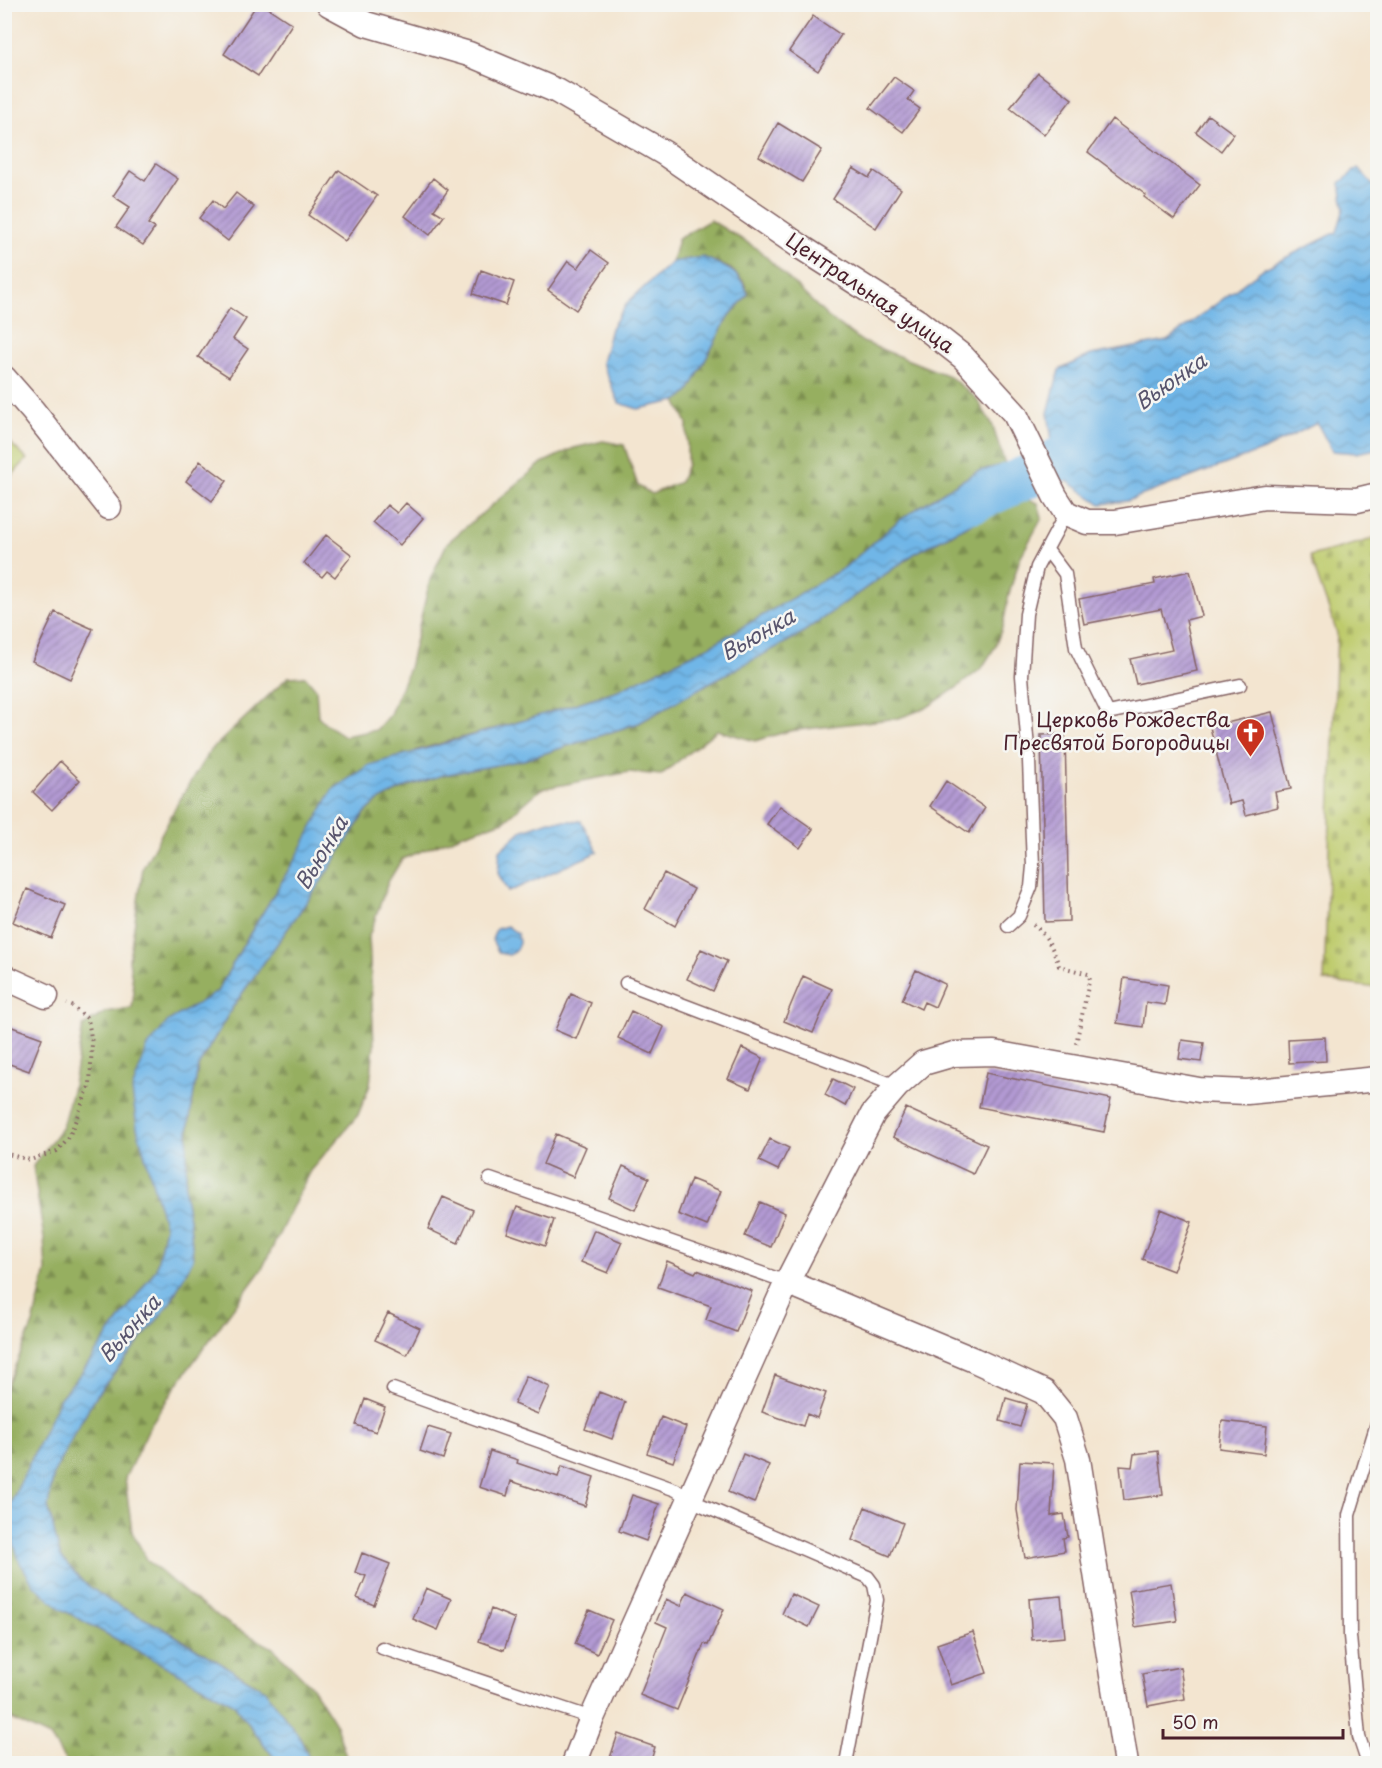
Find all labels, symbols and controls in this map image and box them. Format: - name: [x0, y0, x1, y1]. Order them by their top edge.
- street label: Центральная улица: [780, 225, 961, 360]
- water label: Вьюнка: [1128, 344, 1213, 417]
- water label: Вьюнка: [714, 599, 801, 667]
- place label: Церковь Рождества Пресвятой Богородицы: [1003, 704, 1230, 757]
- church icon: Церковь Рождества Пресвятой Богородицы: [1235, 716, 1267, 758]
- water label: Вьюнка: [286, 808, 355, 895]
- water label: Вьюнка: [90, 1286, 168, 1369]
- scale bar: [1163, 1702, 1343, 1740]
- text: 50 m: [1172, 1708, 1219, 1735]

